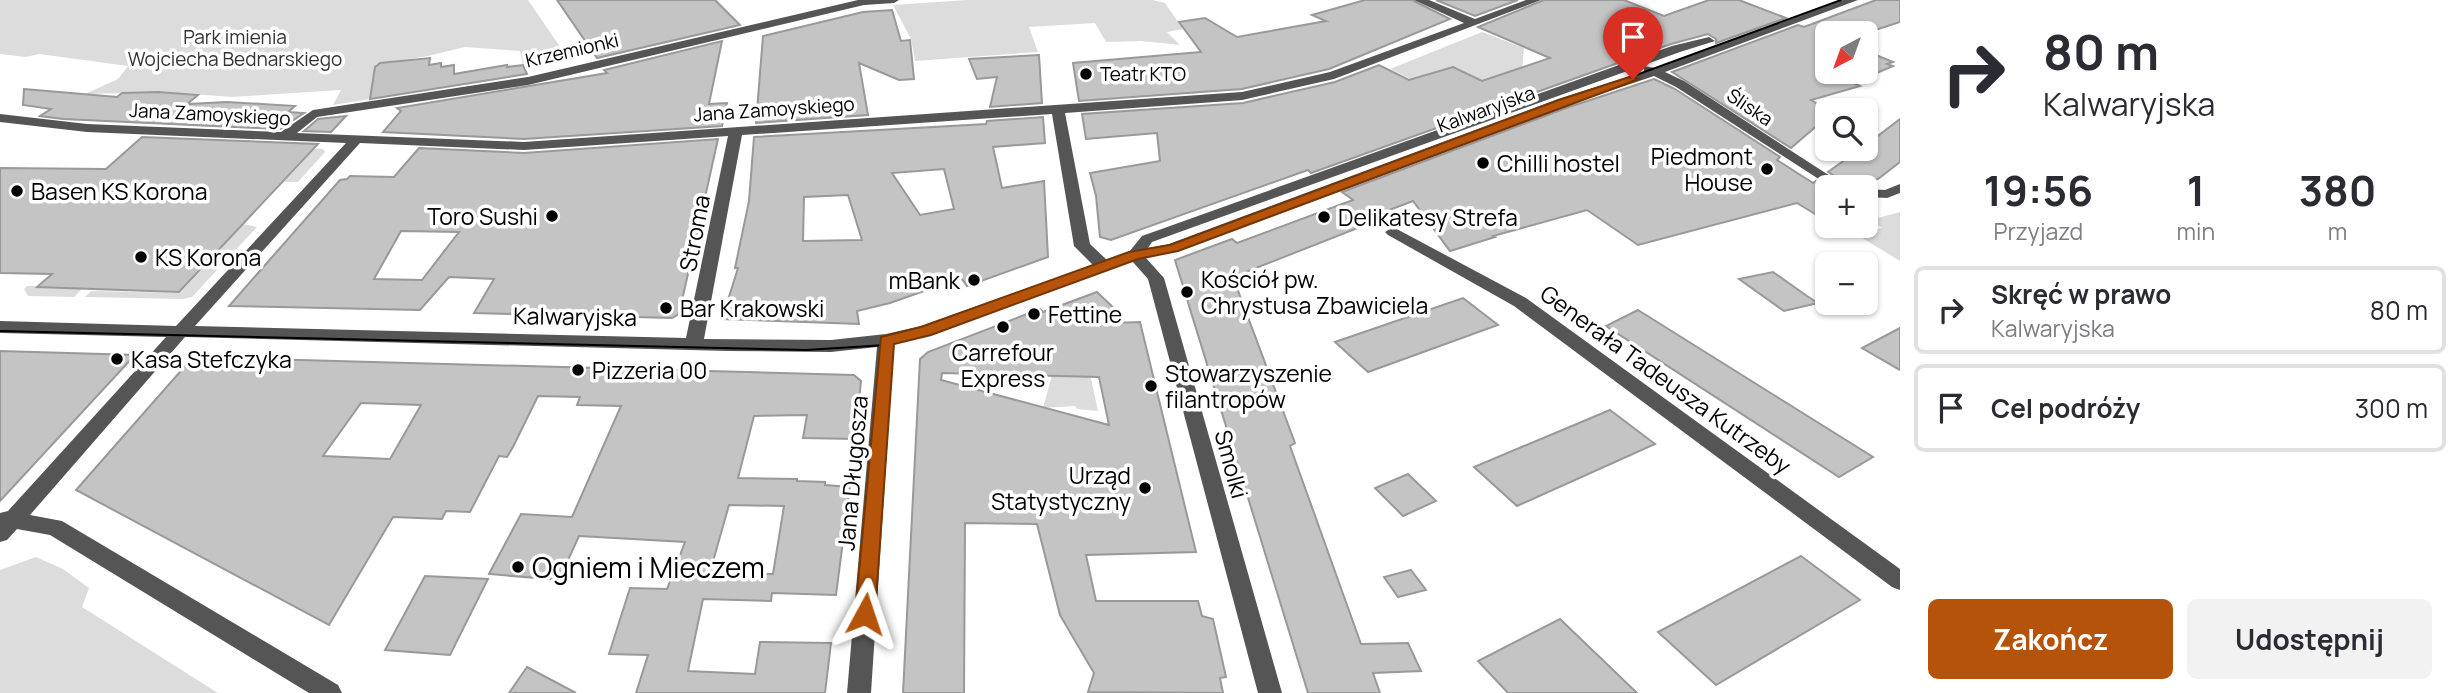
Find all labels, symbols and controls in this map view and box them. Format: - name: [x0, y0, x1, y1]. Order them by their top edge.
- pin: [1603, 7, 1663, 79]
- icon: arrive: [1614, 18, 1652, 56]
- text: 80 m: [2043, 18, 2159, 85]
- north arrow: [1815, 21, 1878, 84]
- map controls: [1815, 21, 1878, 315]
- park label: Park imienia Wojciecha Bednarskiego: [128, 24, 342, 72]
- street label: Krzemionki: [523, 27, 621, 73]
- icon: right: [1928, 28, 2019, 119]
- place label: Teatr KTO: [1100, 61, 1186, 87]
- marker: Teatr KTO: [1078, 66, 1094, 82]
- street label: Kalwaryjska: [1433, 79, 1539, 139]
- street label: Śliska: [1722, 82, 1778, 132]
- text: Kalwaryjska: [2043, 82, 2215, 126]
- street label: Jana Zamoyskiego: [692, 90, 856, 128]
- street label: Jana Zamoyskiego: [129, 97, 291, 131]
- button: search: [1815, 98, 1878, 161]
- place label: Piedmont House: [1651, 140, 1753, 198]
- place label: Chilli hostel: [1497, 147, 1620, 179]
- marker: Chilli hostel: [1475, 155, 1491, 171]
- marker: Piedmont House: [1759, 161, 1775, 177]
- text: 19:56: [1984, 161, 2093, 219]
- text: 1: [2187, 161, 2205, 219]
- text: 380: [2299, 161, 2376, 219]
- place label: Basen KS Korona: [31, 175, 208, 207]
- button: +: [1815, 175, 1878, 238]
- marker: Basen KS Korona: [9, 183, 25, 199]
- street label: Stroma: [671, 192, 717, 274]
- place label: Toro Sushi: [427, 200, 538, 232]
- place label: Delikatesy Strefa: [1338, 201, 1518, 233]
- marker: Toro Sushi: [544, 208, 560, 224]
- marker: Delikatesy Strefa: [1316, 209, 1332, 225]
- text: Przyjazd: [1994, 215, 2083, 247]
- text: min: [2177, 215, 2215, 247]
- text: m: [2328, 215, 2347, 247]
- place label: KS Korona: [155, 241, 261, 273]
- marker: KS Korona: [133, 249, 149, 265]
- button: −: [1815, 252, 1878, 315]
- place label: Kościół pw. Chrystusa Zbawiciela: [1201, 263, 1428, 321]
- place label: mBank: [889, 264, 961, 296]
- marker: mBank: [966, 272, 982, 288]
- text: Skręć w prawo: [1991, 276, 2171, 312]
- street label: Generała Tadeusza Kutrzeby: [1534, 277, 1798, 481]
- marker: Kościół pw. Chrystusa Zbawiciela: [1179, 284, 1195, 300]
- icon: right: [1932, 291, 1970, 329]
- place label: Bar Krakowski: [680, 292, 824, 324]
- text: 80 m: [2370, 292, 2428, 328]
- place label: Fettine: [1048, 298, 1122, 330]
- street label: Kalwaryjska: [513, 299, 637, 333]
- marker: Bar Krakowski: [658, 300, 674, 316]
- marker: Fettine: [1026, 306, 1042, 322]
- text: Kalwaryjska: [1991, 312, 2115, 344]
- marker: Carrefour Express: [995, 319, 1011, 335]
- place label: Carrefour Express: [952, 336, 1054, 394]
- place label: Kasa Stefczyka: [131, 343, 292, 375]
- marker: Kasa Stefczyka: [109, 351, 125, 367]
- place label: Pizzeria 00: [592, 354, 707, 386]
- place label: Stowarzyszenie filantropów: [1165, 357, 1332, 415]
- marker: Pizzeria 00: [570, 362, 586, 378]
- marker: Stowarzyszenie filantropów: [1143, 378, 1159, 394]
- icon: arrive: [1932, 389, 1970, 427]
- text: Cel podróży: [1991, 390, 2140, 426]
- text: 300 m: [2355, 390, 2428, 426]
- street label: Jana Długosza: [829, 394, 875, 552]
- street label: Smolki: [1208, 426, 1256, 502]
- place label: Urząd Statystyczny: [991, 459, 1131, 517]
- marker: Urząd Statystyczny: [1137, 480, 1153, 496]
- place label: Ogniem i Mieczem: [532, 548, 765, 586]
- marker: Ogniem i Mieczem: [510, 559, 526, 575]
- position arrow: [828, 577, 902, 651]
- button: Zakończ: [1928, 599, 2173, 679]
- button: Udostępnij: [2187, 599, 2432, 679]

